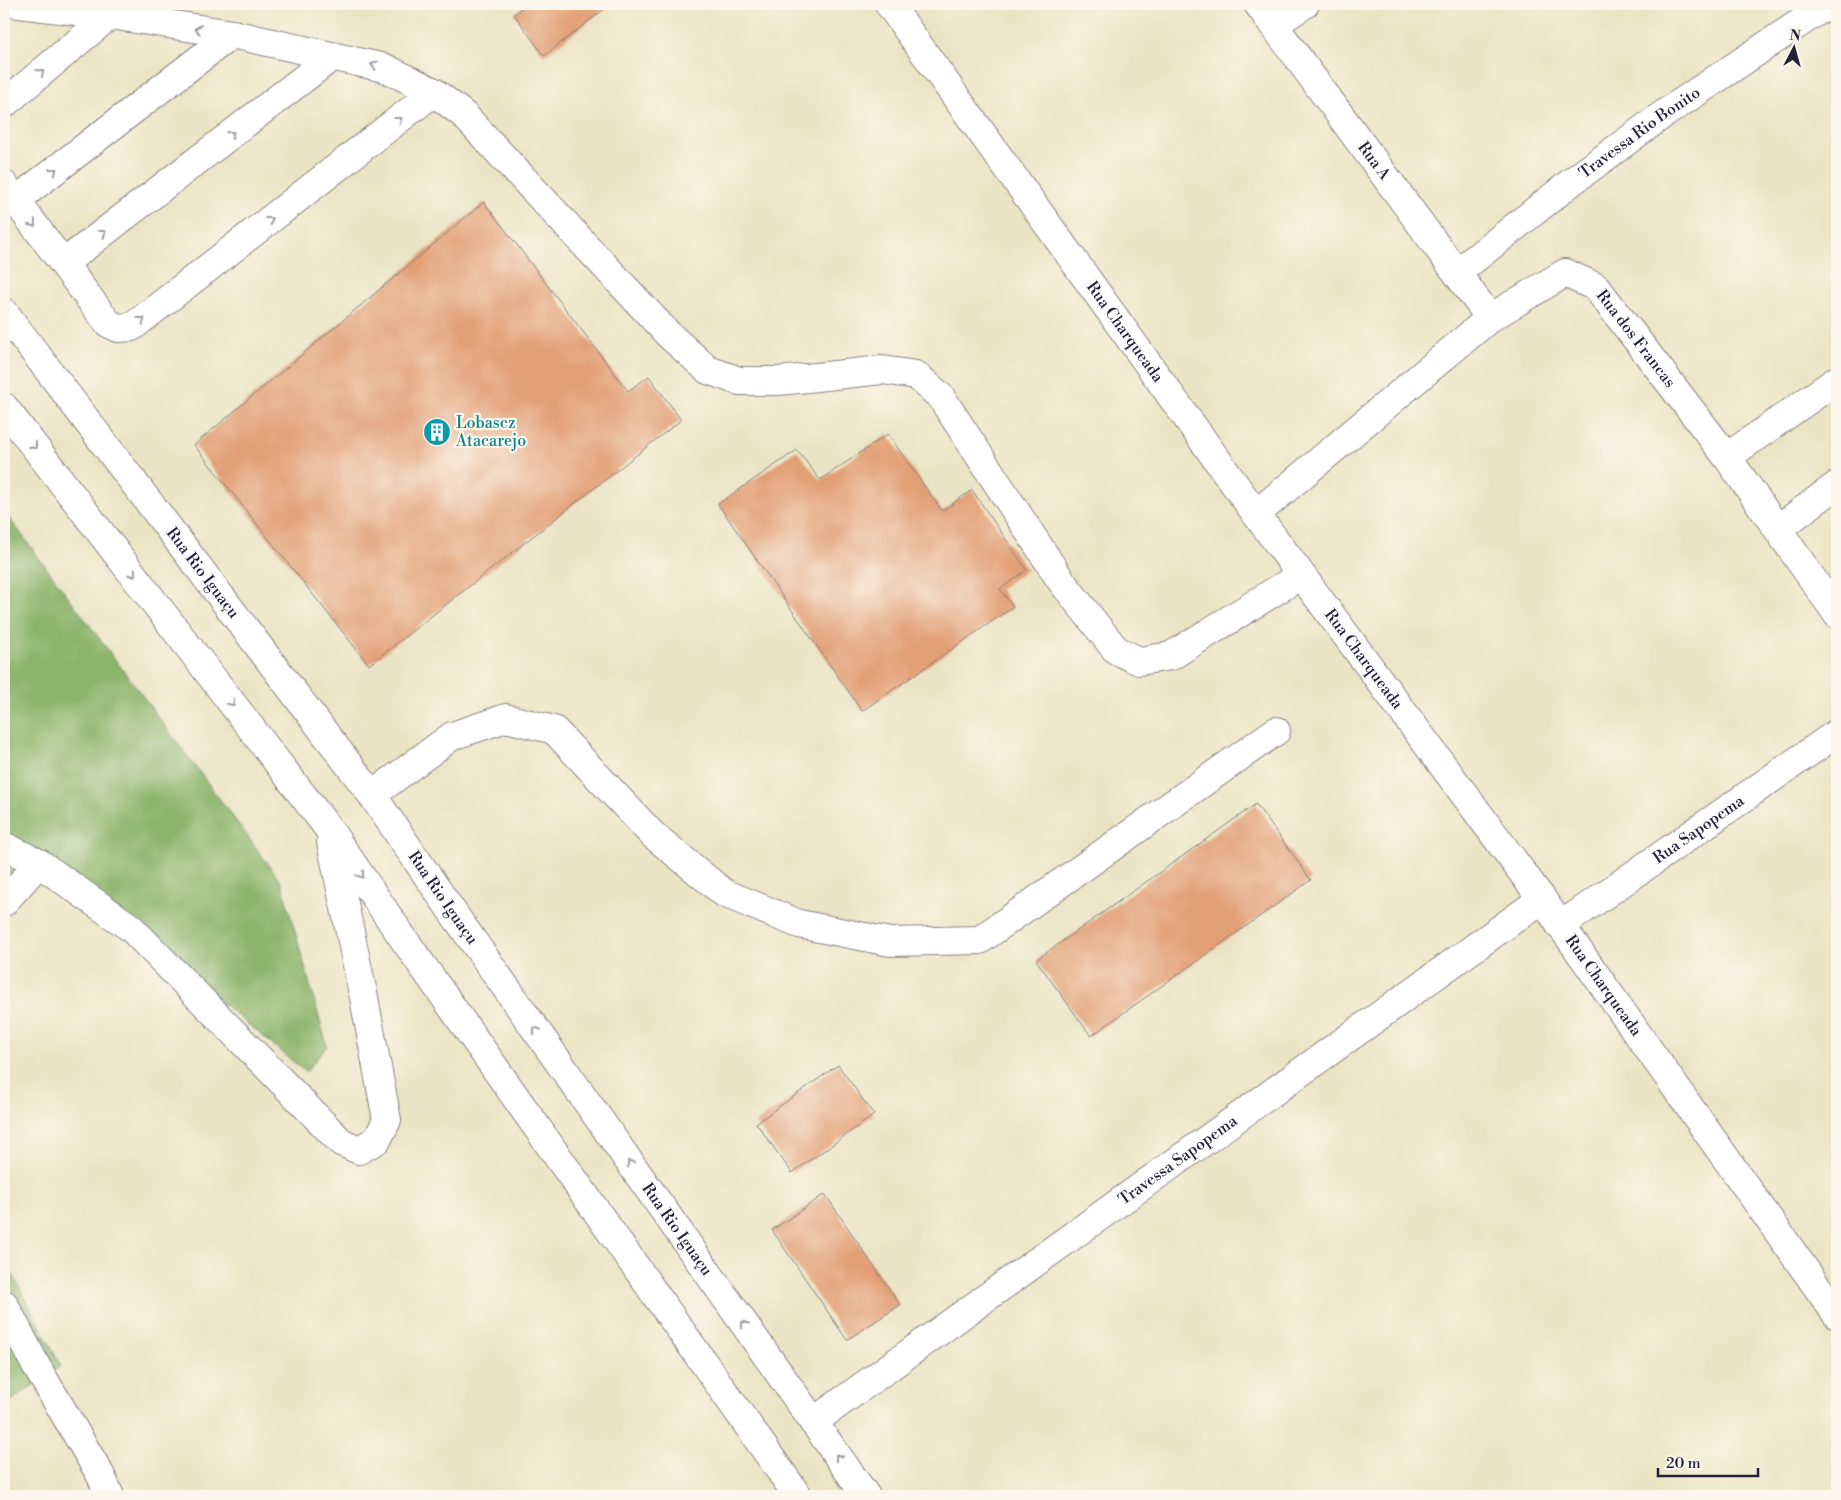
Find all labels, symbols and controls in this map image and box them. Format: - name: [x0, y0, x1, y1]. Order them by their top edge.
- north arrow: [1768, 22, 1818, 72]
- one-way arrow: [193, 24, 202, 34]
- text: N: [1789, 27, 1802, 46]
- one-way arrow: [370, 61, 378, 71]
- one-way arrow: [35, 70, 44, 78]
- street label: Travessa Rio Bonito: [1575, 82, 1704, 183]
- one-way arrow: [393, 117, 402, 126]
- one-way arrow: [225, 131, 235, 140]
- street label: Rua A: [1353, 138, 1395, 185]
- one-way arrow: [48, 169, 57, 177]
- one-way arrow: [264, 217, 274, 226]
- one-way arrow: [28, 218, 36, 227]
- one-way arrow: [97, 230, 106, 239]
- street label: Rua Charqueada: [1082, 278, 1169, 387]
- street label: Rua dos Francas: [1592, 286, 1680, 392]
- one-way arrow: [136, 317, 145, 325]
- place label: Lobascz Atacarejo: [455, 413, 526, 451]
- building icon: Lobascz Atacarejo: [422, 417, 452, 447]
- one-way arrow: [28, 440, 36, 449]
- street label: Rua Rio Iguaçu: [162, 523, 244, 622]
- one-way arrow: [127, 569, 136, 578]
- street label: Rua Charqueada: [1320, 605, 1408, 714]
- one-way arrow: [226, 697, 235, 707]
- street label: Rua Sapopema: [1649, 790, 1749, 868]
- street label: Rua Rio Iguaçu: [404, 847, 482, 948]
- one-way arrow: [355, 870, 364, 879]
- street label: Rua Charqueada: [1561, 931, 1647, 1041]
- one-way arrow: [533, 1026, 542, 1036]
- street label: Travessa Sapopema: [1114, 1110, 1242, 1210]
- one-way arrow: [627, 1159, 636, 1169]
- street label: Rua Rio Iguaçu: [637, 1179, 717, 1280]
- one-way arrow: [741, 1320, 750, 1330]
- scale bar: [1658, 1445, 1758, 1477]
- one-way arrow: [835, 1453, 844, 1463]
- text: 20 m: [1666, 1454, 1701, 1473]

